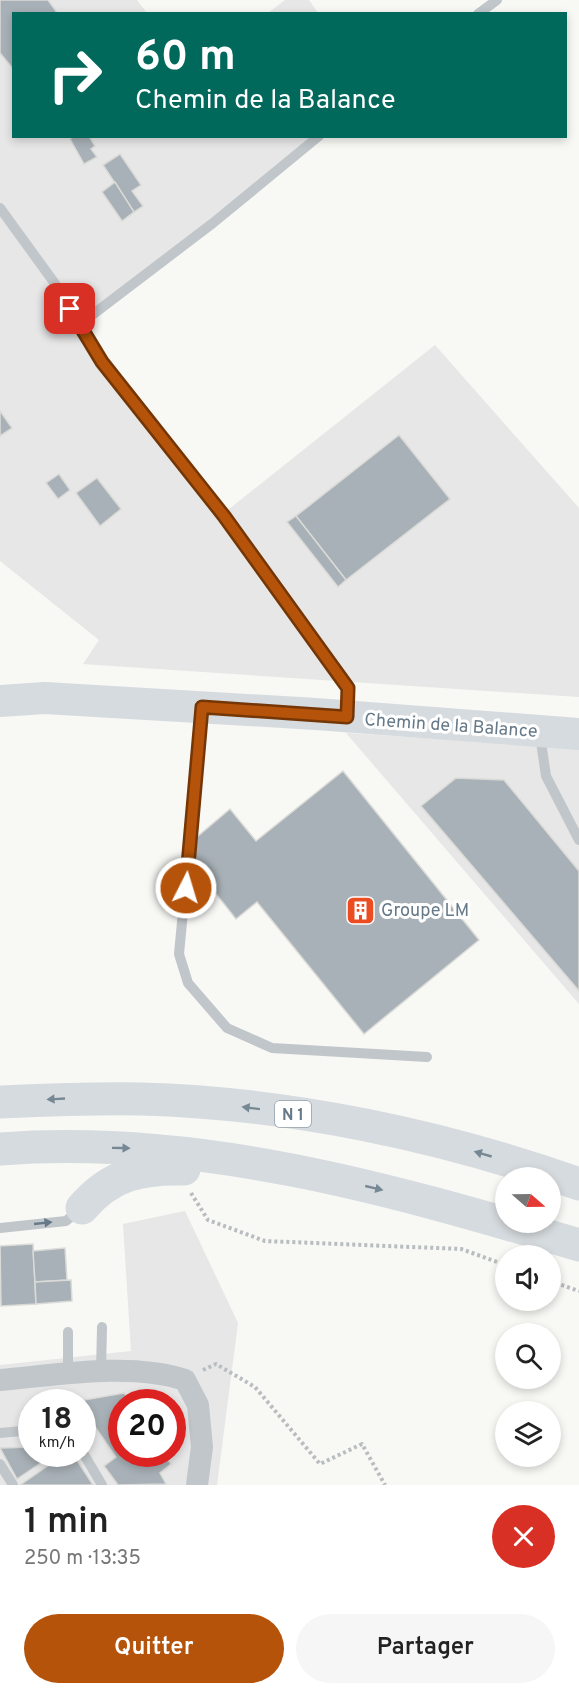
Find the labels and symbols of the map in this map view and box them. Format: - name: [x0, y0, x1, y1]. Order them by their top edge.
- pin: [44, 283, 95, 334]
- street label: Chemin de la Balance: [363, 709, 538, 744]
- position arrow: [154, 856, 218, 920]
- building icon: Groupe LM: [344, 894, 376, 926]
- place label: Groupe LM: [381, 900, 469, 923]
- one-way arrow: [47, 1095, 66, 1104]
- road number: N 1: [275, 1101, 311, 1127]
- one-way arrow: [241, 1103, 260, 1113]
- one-way arrow: [112, 1143, 131, 1152]
- one-way arrow: [474, 1149, 492, 1158]
- north arrow: [495, 1167, 561, 1233]
- one-way arrow: [365, 1184, 384, 1193]
- one-way arrow: [34, 1218, 53, 1228]
- speed limit sign: 20: [108, 1389, 186, 1467]

